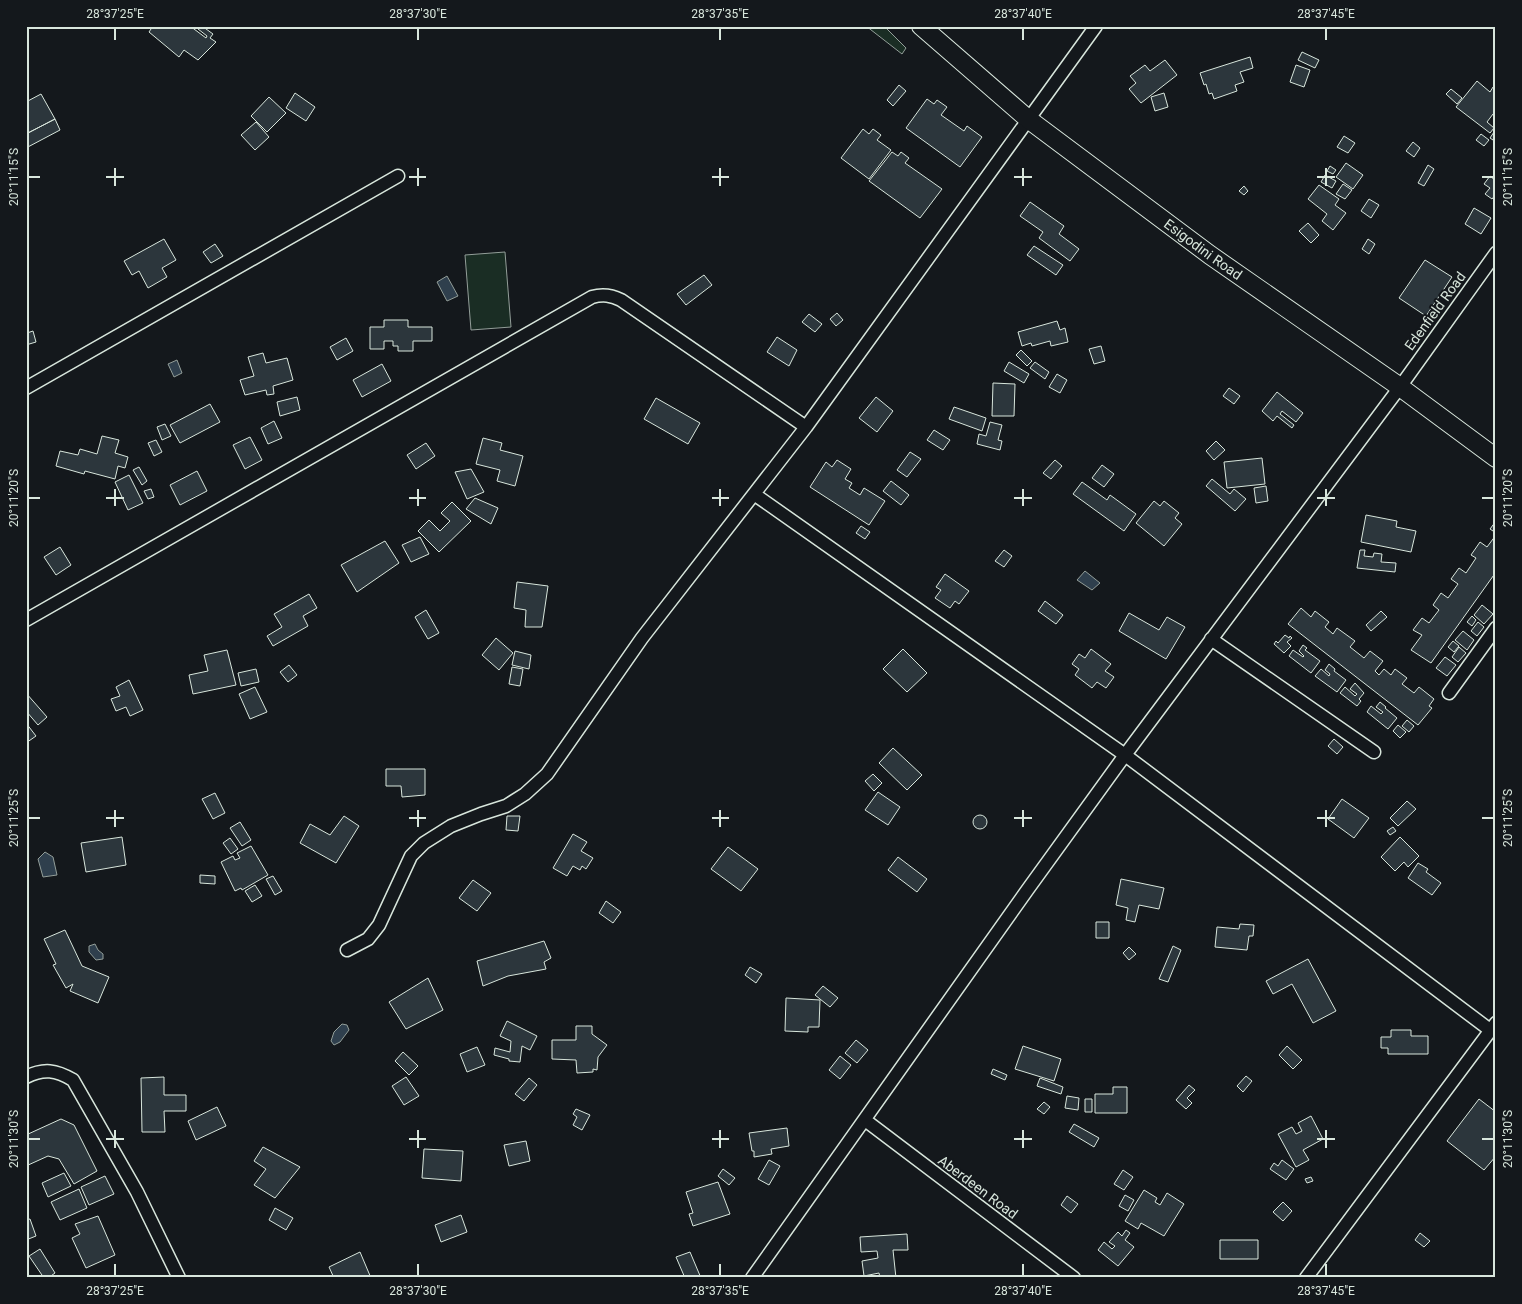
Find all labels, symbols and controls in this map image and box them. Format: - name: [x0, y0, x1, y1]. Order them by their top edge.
- text: 28°37'25"E: [86, 7, 144, 21]
- text: 28°37'30"E: [389, 7, 447, 21]
- text: 28°37'35"E: [691, 7, 749, 21]
- text: 28°37'40"E: [994, 7, 1052, 21]
- text: 28°37'45"E: [1297, 7, 1355, 21]
- text: 20°11'15"S: [7, 148, 21, 206]
- text: 20°11'15"S: [1501, 148, 1515, 206]
- street label: Esigodini Road: [1161, 216, 1245, 283]
- street label: Edenfield Road: [1401, 269, 1469, 353]
- text: 20°11'20"S: [7, 469, 21, 527]
- text: 20°11'20"S: [1501, 469, 1515, 527]
- text: 20°11'25"S: [7, 789, 21, 847]
- text: 20°11'25"S: [1501, 789, 1515, 847]
- text: 20°11'30"S: [7, 1110, 21, 1168]
- text: 20°11'30"S: [1501, 1110, 1515, 1168]
- street label: Aberdeen Road: [935, 1152, 1021, 1222]
- text: 28°37'25"E: [86, 1284, 144, 1298]
- text: 28°37'30"E: [389, 1284, 447, 1298]
- text: 28°37'35"E: [691, 1284, 749, 1298]
- text: 28°37'40"E: [994, 1284, 1052, 1298]
- text: 28°37'45"E: [1297, 1284, 1355, 1298]

